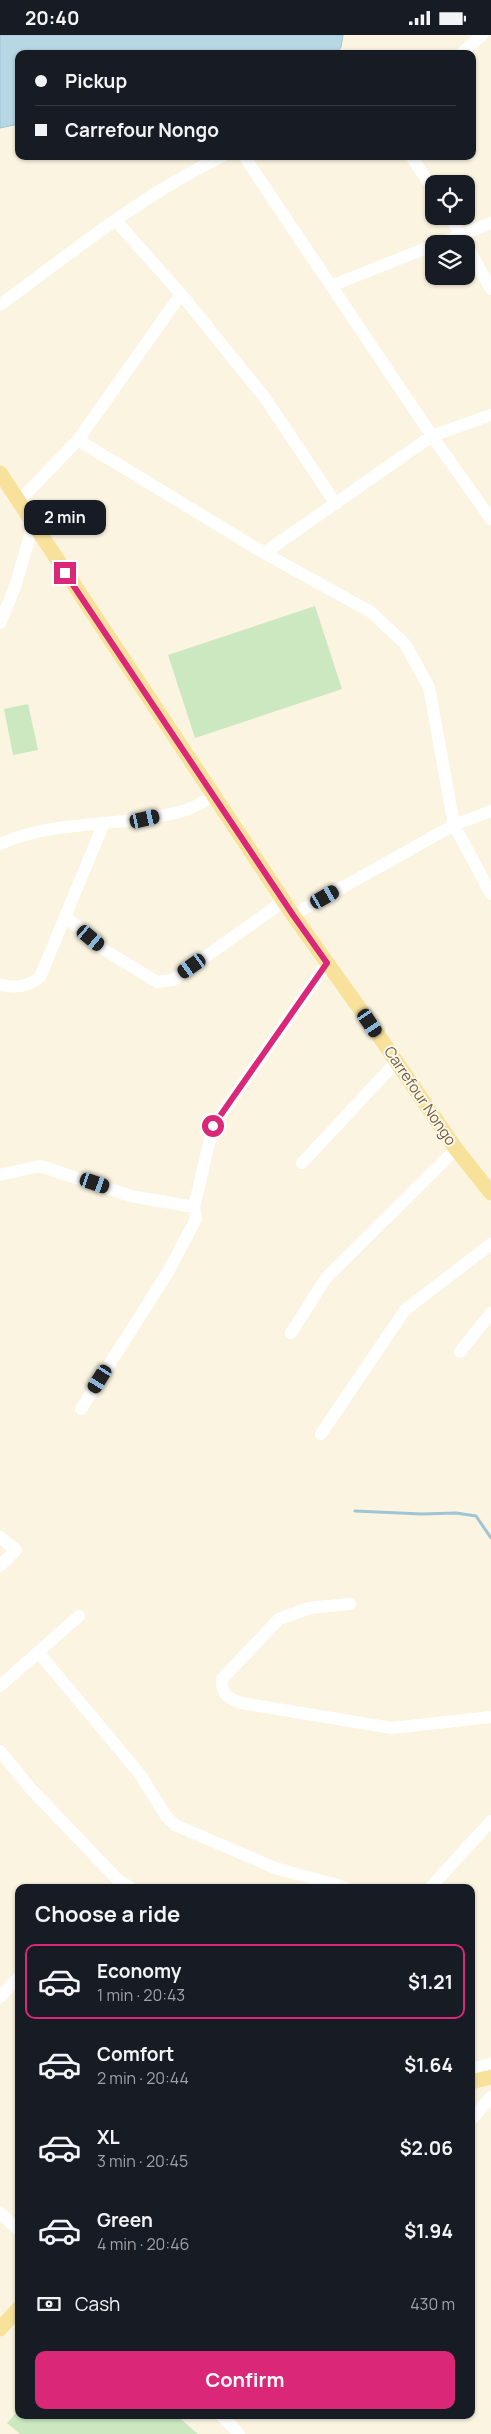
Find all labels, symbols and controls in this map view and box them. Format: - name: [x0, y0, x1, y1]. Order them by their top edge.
- text: 20:40: [25, 5, 79, 31]
- text: Pickup: [65, 68, 127, 94]
- text: Carrefour Nongo: [65, 117, 219, 143]
- map controls: [425, 175, 475, 285]
- button: locate: [425, 175, 475, 225]
- button: layers: [425, 235, 475, 285]
- callout: 2 min: [24, 501, 106, 535]
- text: 2 min: [44, 506, 86, 528]
- route end: [54, 562, 76, 584]
- car: [128, 808, 161, 830]
- car: [308, 883, 341, 911]
- car: [74, 923, 107, 953]
- car: [175, 951, 208, 981]
- car: [355, 1006, 384, 1040]
- street label: Carrefour Nongo: [379, 1042, 461, 1150]
- route start: [202, 1115, 224, 1137]
- car: [78, 1171, 111, 1195]
- car: [85, 1362, 114, 1396]
- text: Choose a ride: [35, 1899, 180, 1929]
- text: Economy: [97, 1958, 181, 1984]
- icon: car: [37, 1959, 82, 2004]
- text: $1.21: [408, 1969, 453, 1995]
- text: 1 min · 20:43: [97, 1984, 185, 2006]
- text: Comfort: [97, 2041, 174, 2067]
- icon: car: [37, 2042, 82, 2087]
- text: $1.64: [404, 2052, 453, 2078]
- text: 2 min · 20:44: [97, 2067, 189, 2089]
- text: XL: [97, 2124, 120, 2150]
- icon: car: [37, 2125, 82, 2170]
- text: $2.06: [400, 2135, 453, 2161]
- text: 3 min · 20:45: [97, 2150, 188, 2172]
- text: Green: [97, 2207, 153, 2233]
- icon: car: [37, 2208, 82, 2253]
- text: $1.94: [404, 2218, 453, 2244]
- text: 4 min · 20:46: [97, 2233, 190, 2255]
- icon: cash: [35, 2290, 63, 2318]
- text: Cash: [75, 2291, 120, 2317]
- text: 430 m: [410, 2293, 455, 2315]
- button: Confirm: [35, 2351, 455, 2409]

